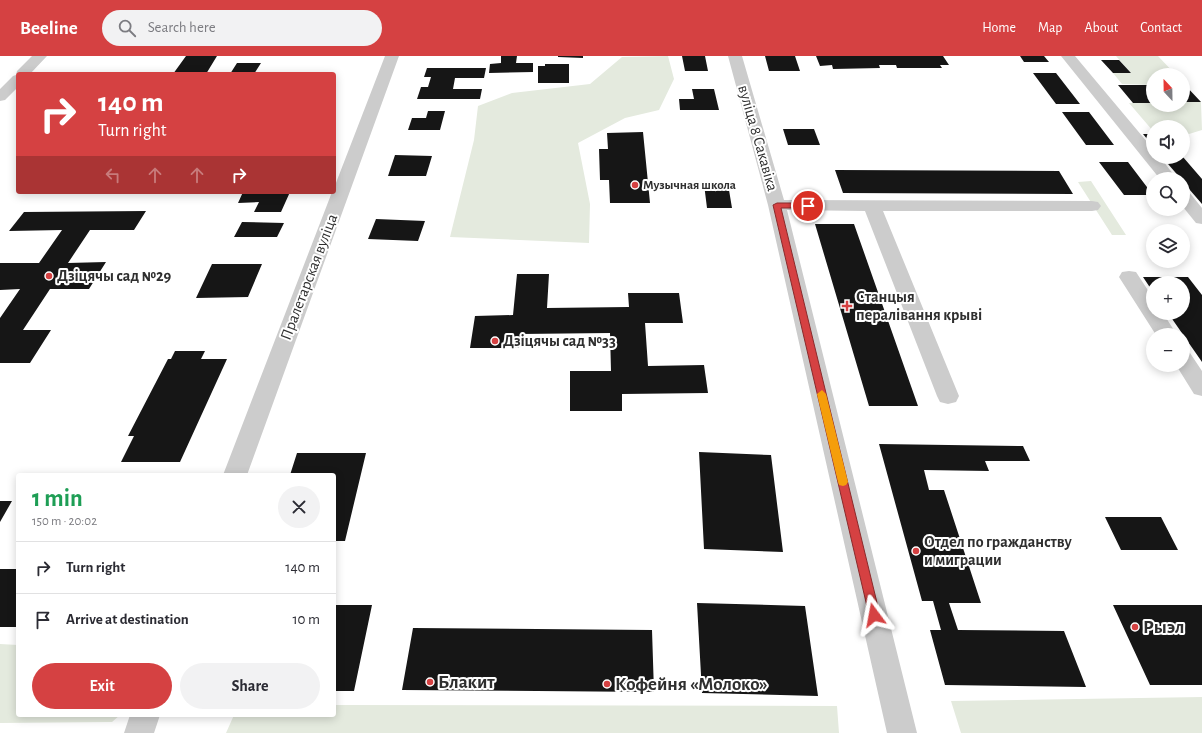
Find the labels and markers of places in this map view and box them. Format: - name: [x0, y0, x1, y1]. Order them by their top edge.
- place label: Музычная школа: [643, 179, 736, 192]
- marker: Музычная школа: [630, 180, 640, 190]
- pin: [791, 189, 825, 223]
- place label: Дзіцячы сад №29: [57, 268, 172, 284]
- marker: Дзіцячы сад №29: [44, 271, 54, 281]
- place label: Станцыя пералівання крыві: [856, 289, 982, 323]
- marker: Станцыя пералівання крыві: [841, 300, 853, 312]
- place label: Дзіцячы сад №33: [503, 333, 616, 349]
- marker: Дзіцячы сад №33: [490, 336, 500, 346]
- place label: Отдел по гражданству и миграции: [924, 534, 1073, 568]
- marker: Отдел по гражданству и миграции: [911, 546, 921, 556]
- place label: Рыэл: [1143, 618, 1184, 637]
- marker: Рыэл: [1130, 622, 1140, 632]
- place label: Блакит: [438, 673, 495, 692]
- place label: Кофейня «Молоко»: [615, 675, 768, 694]
- marker: Блакит: [425, 677, 435, 687]
- marker: Кофейня «Молоко»: [602, 679, 612, 689]

